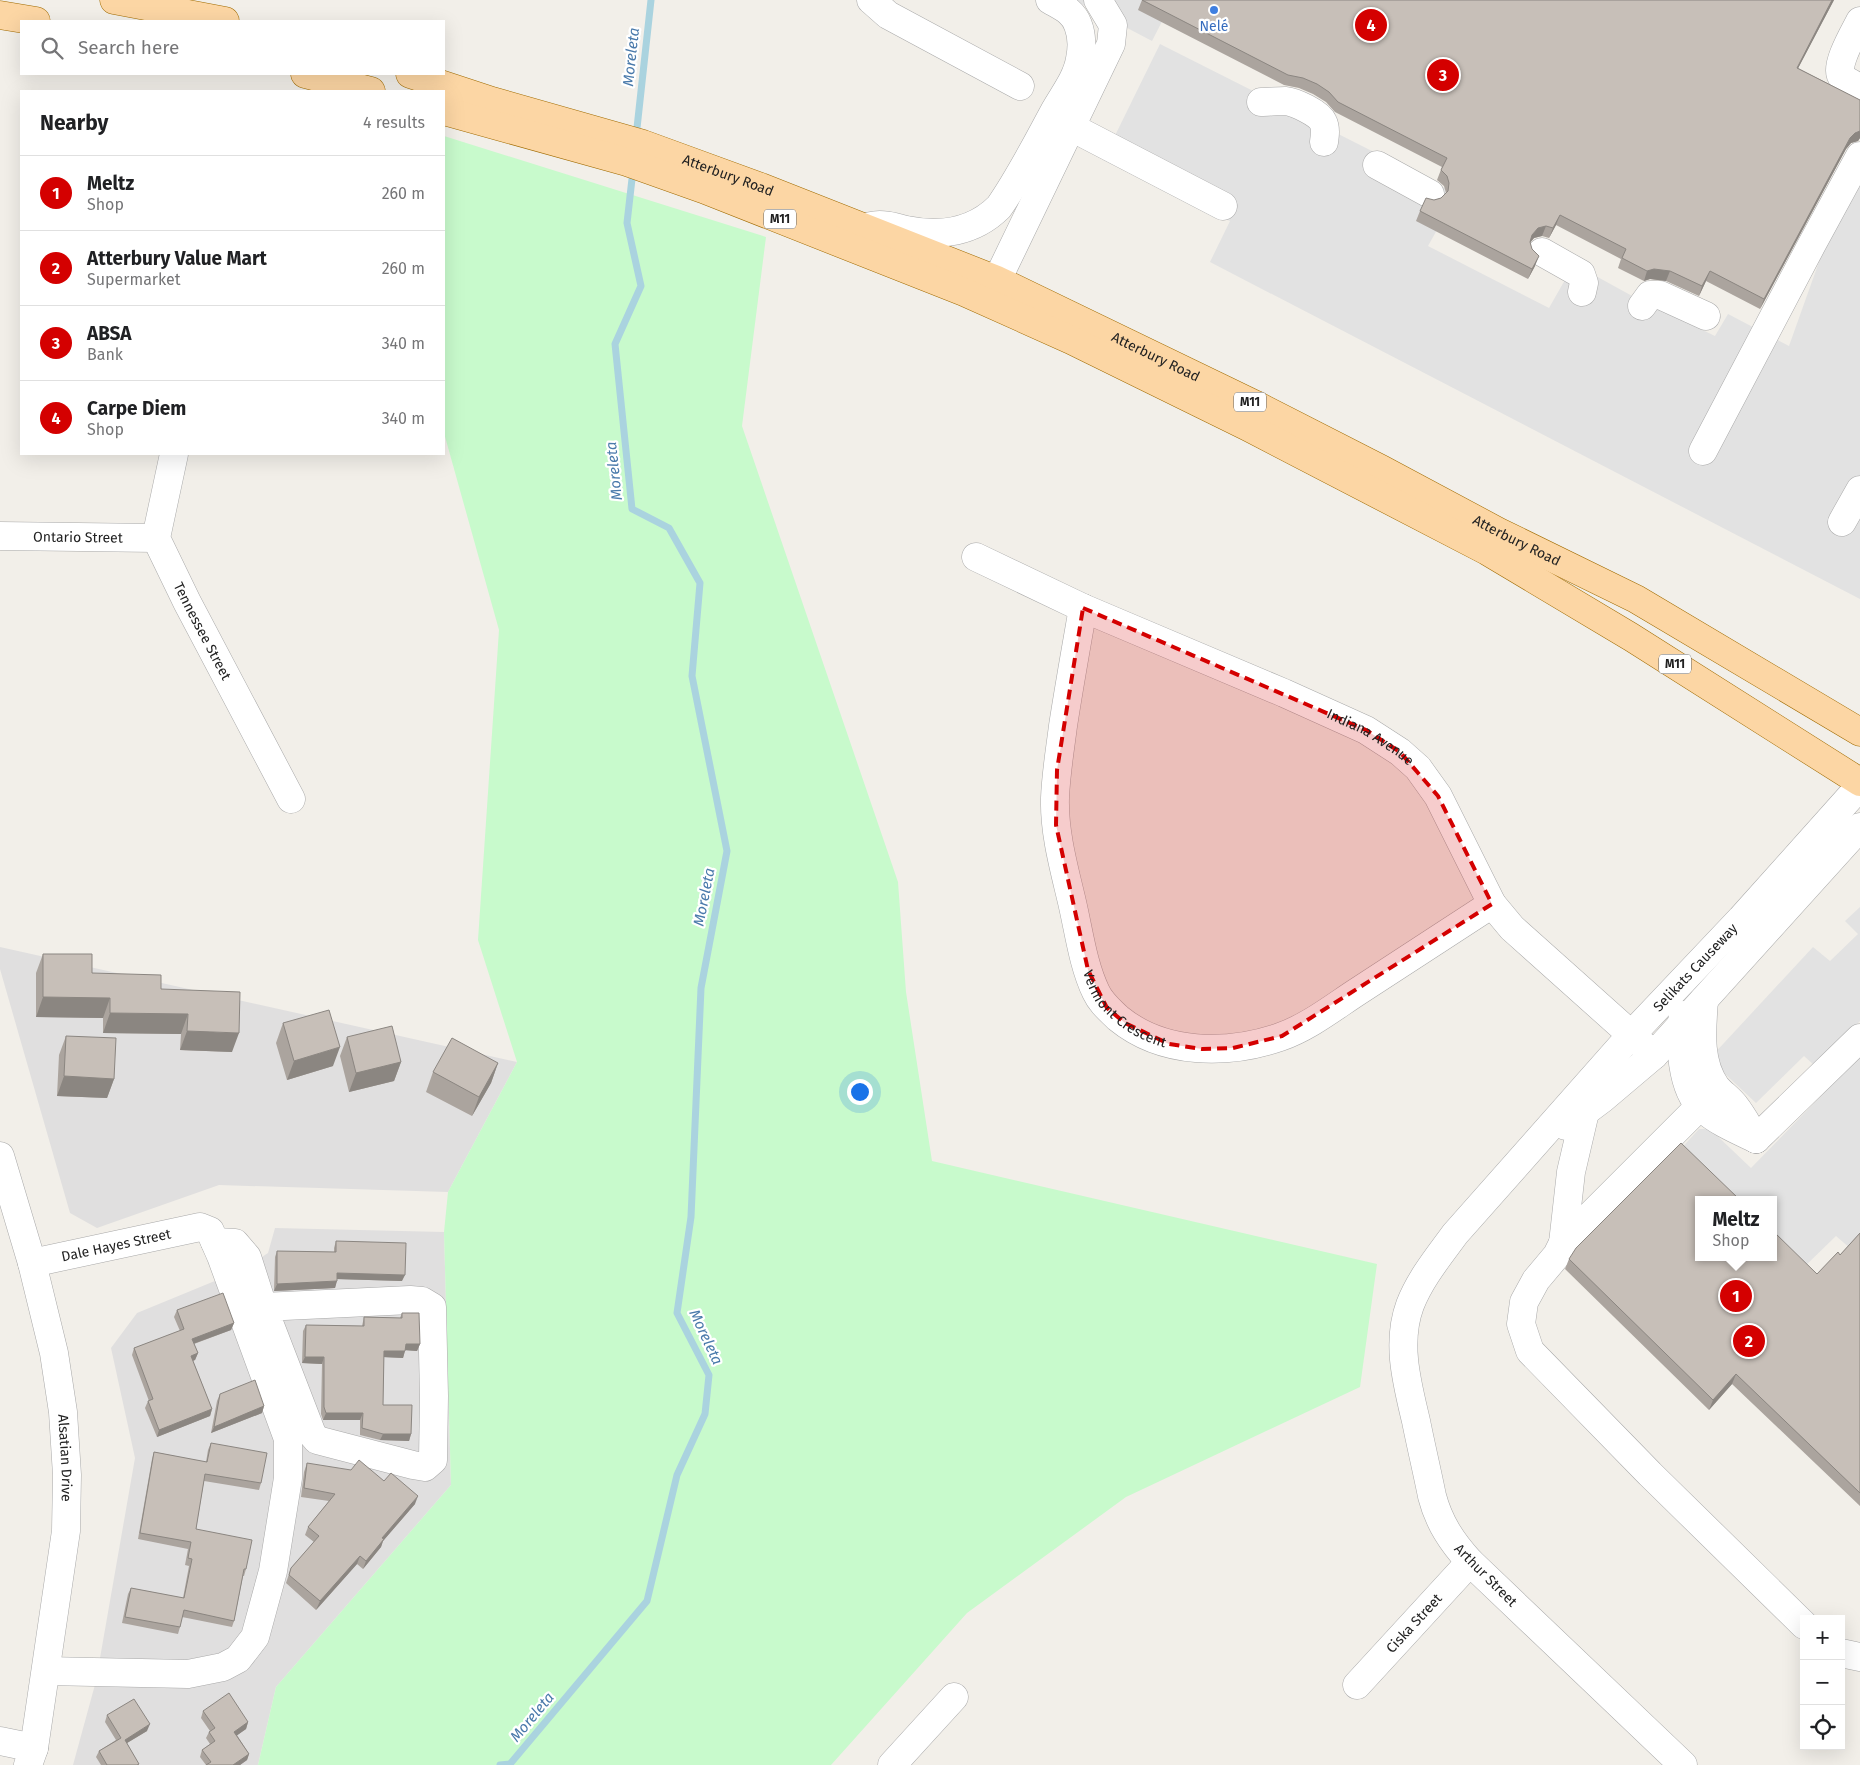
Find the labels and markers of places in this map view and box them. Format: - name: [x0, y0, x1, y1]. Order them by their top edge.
- marker: Nelé: [1208, 4, 1220, 16]
- pin: 4: [1355, 6, 1387, 44]
- place label: Nelé: [1200, 18, 1228, 35]
- pin: 3: [1427, 56, 1459, 94]
- pin: 1: [1720, 1277, 1752, 1315]
- pin: 2: [1733, 1322, 1765, 1360]

